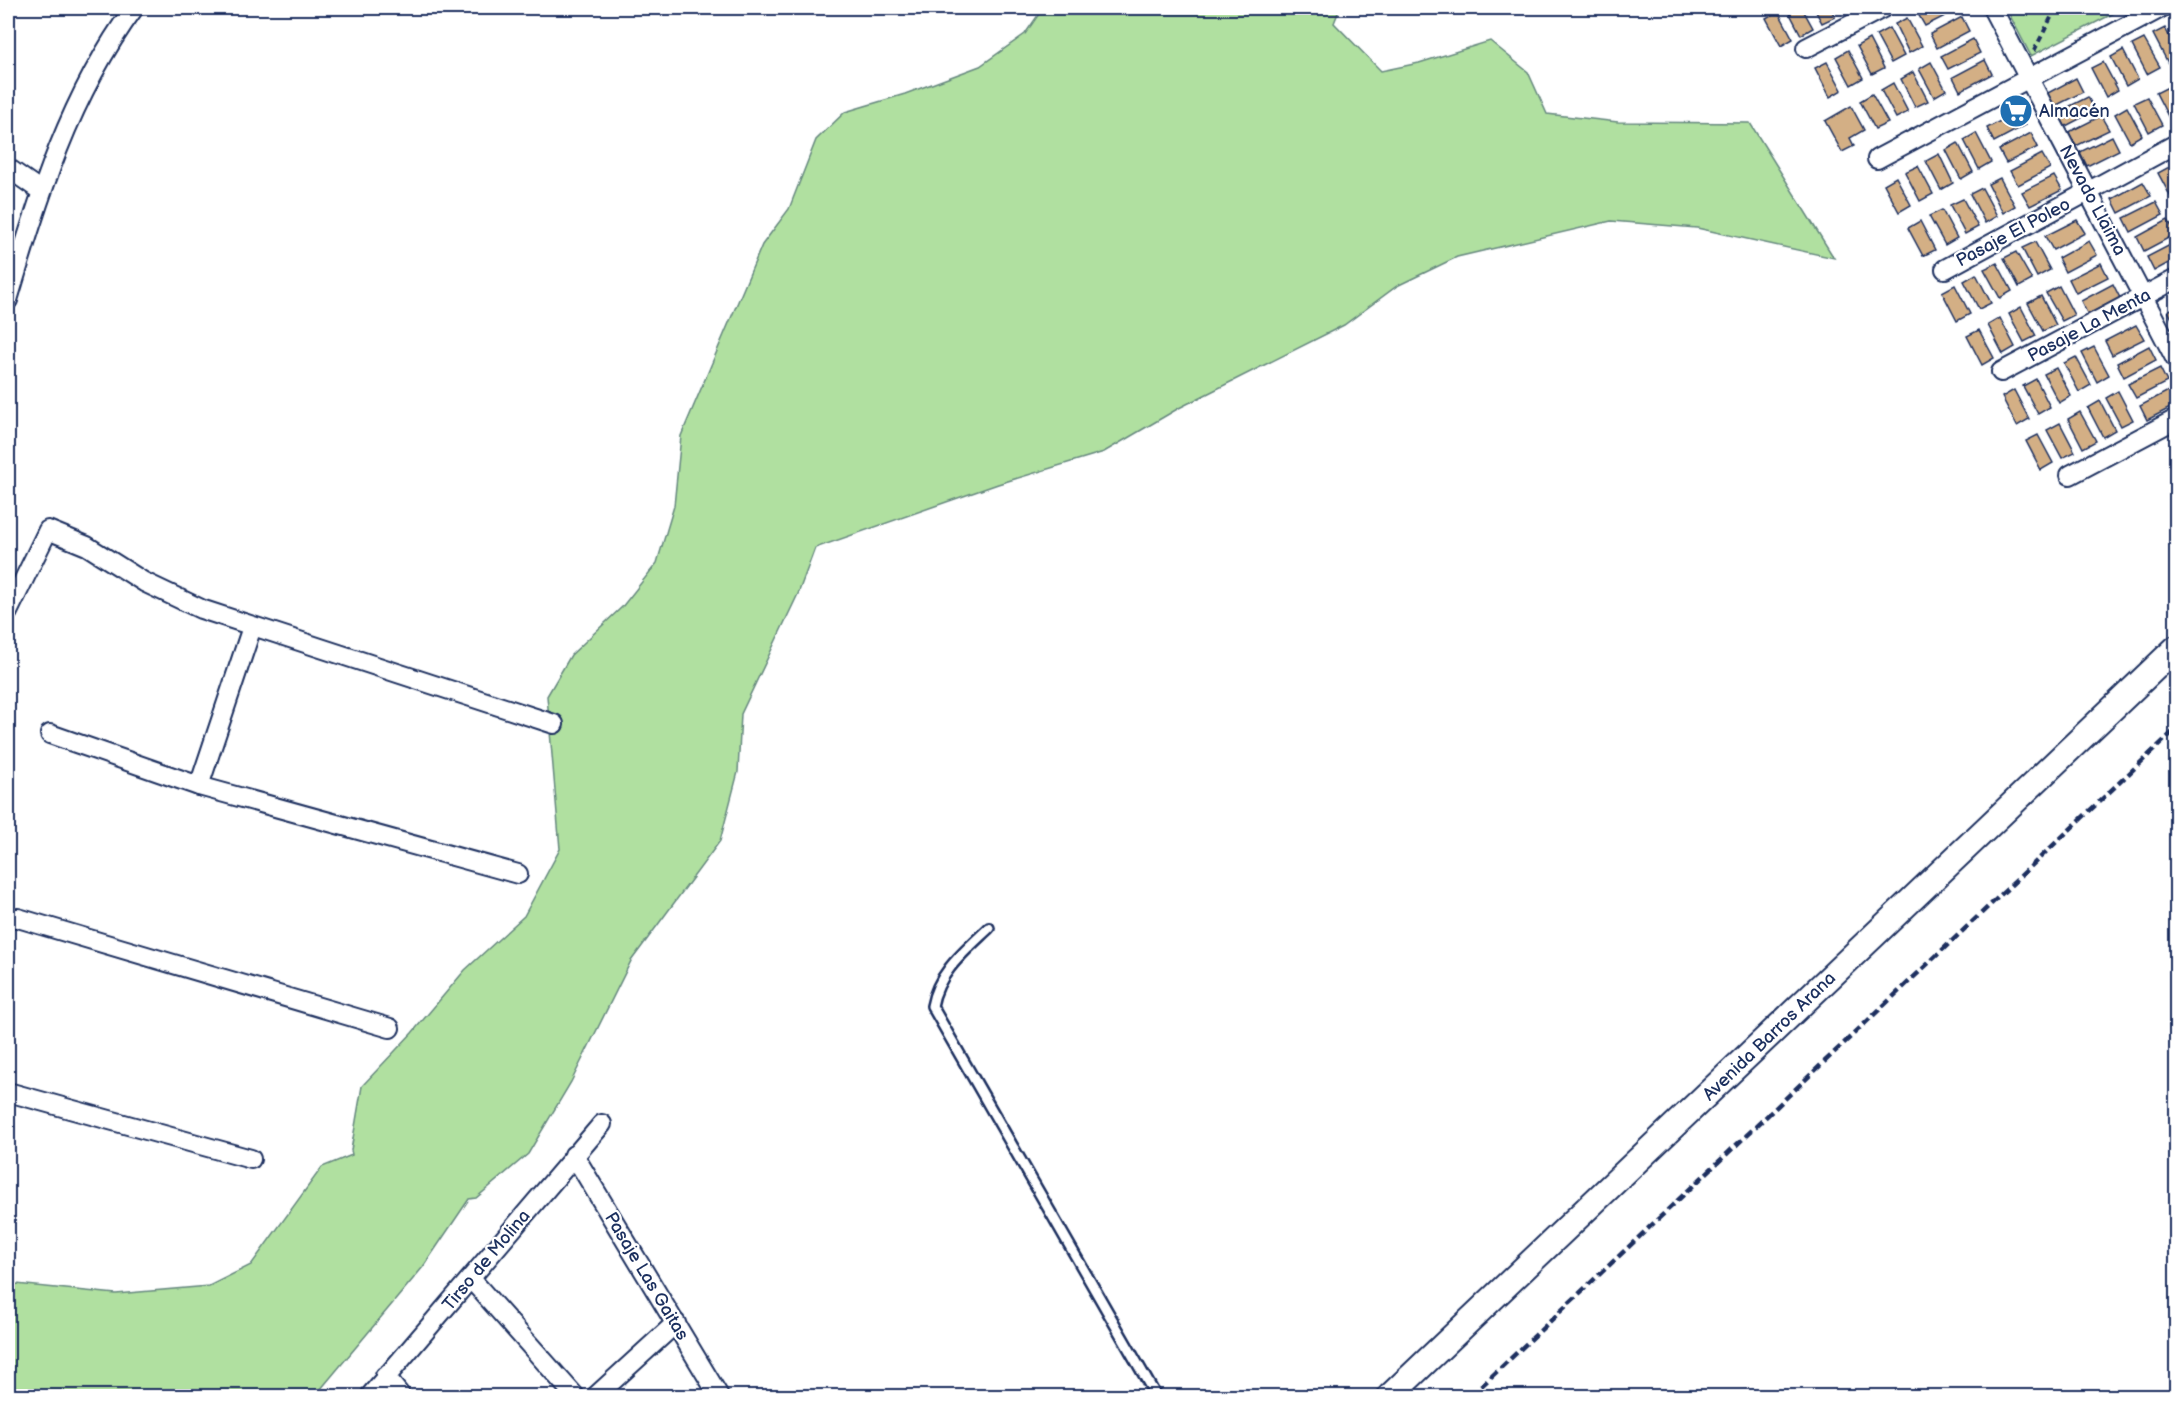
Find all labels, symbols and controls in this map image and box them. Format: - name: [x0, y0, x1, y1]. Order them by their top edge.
- supermarket icon: Almacén: [1998, 93, 2034, 129]
- place label: Almacén: [2039, 101, 2110, 122]
- street label: Nevado Llaima: [2055, 142, 2130, 259]
- street label: Pasaje El Poleo: [1953, 194, 2074, 271]
- street label: Pasaje La Menta: [2024, 284, 2154, 367]
- street label: Avenida Barros Arana: [1699, 968, 1840, 1105]
- street label: Tirso de Molina: [438, 1206, 535, 1315]
- street label: Pasaje Las Gaitas: [600, 1209, 693, 1344]

